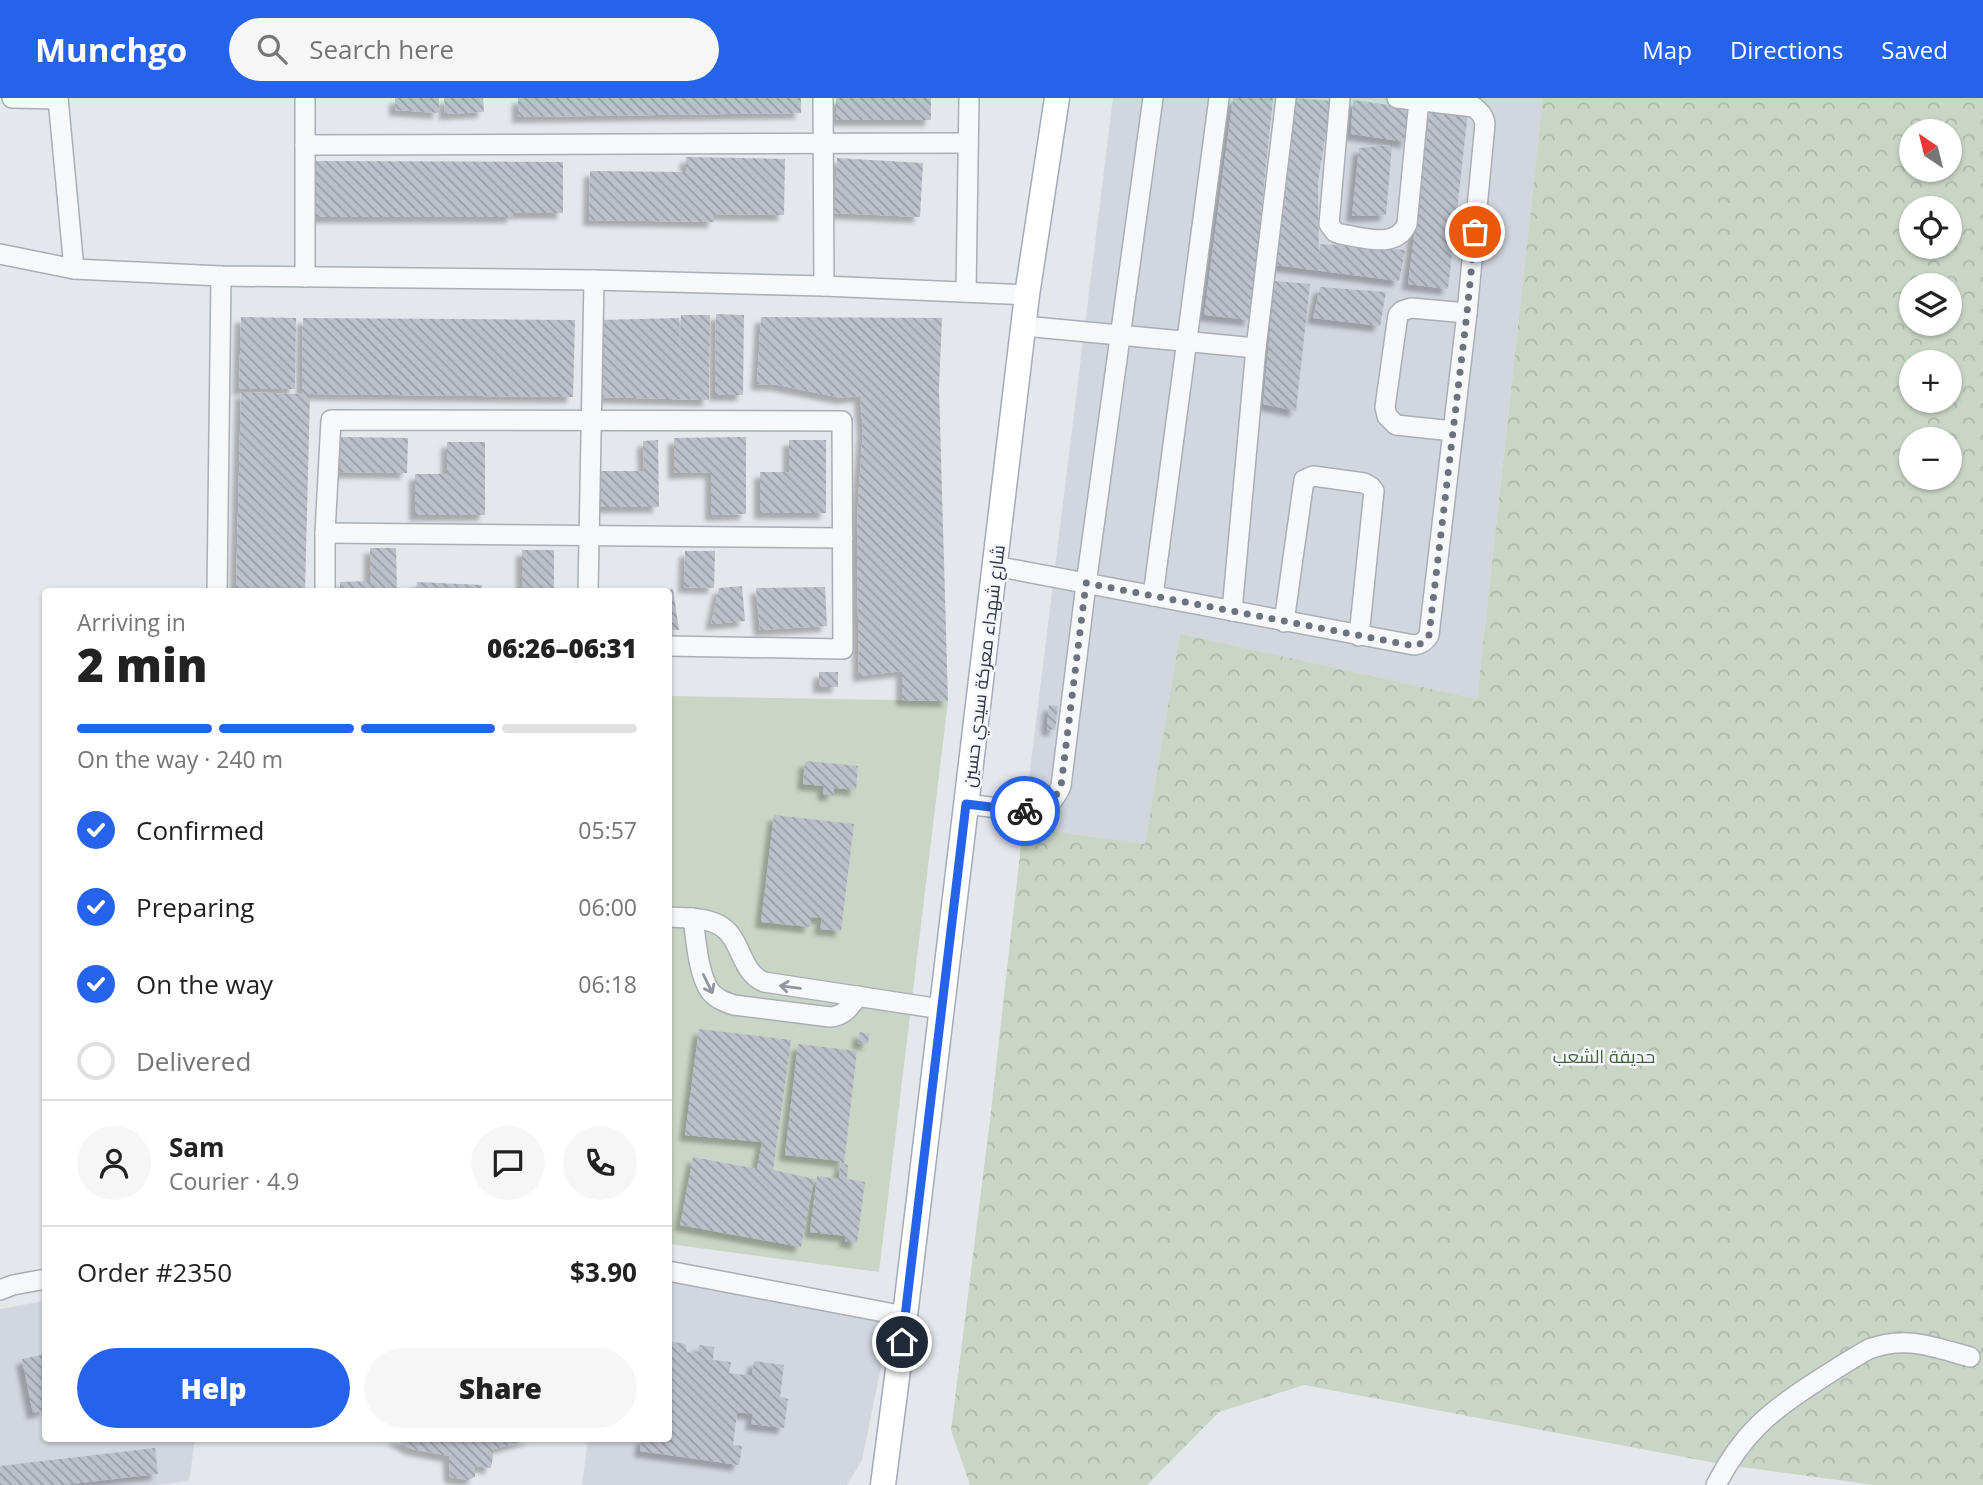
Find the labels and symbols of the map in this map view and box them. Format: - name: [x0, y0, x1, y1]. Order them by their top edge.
- north arrow: [1899, 119, 1962, 182]
- pin: [1445, 202, 1505, 262]
- street label: شارع شهداء معركة سيدي حسين: [956, 543, 1013, 789]
- courier: [990, 776, 1060, 846]
- one-way arrow: [702, 973, 715, 994]
- one-way arrow: [779, 980, 802, 993]
- park label: حديقة الشعب: [1553, 1044, 1655, 1068]
- pin: [872, 1312, 932, 1372]

